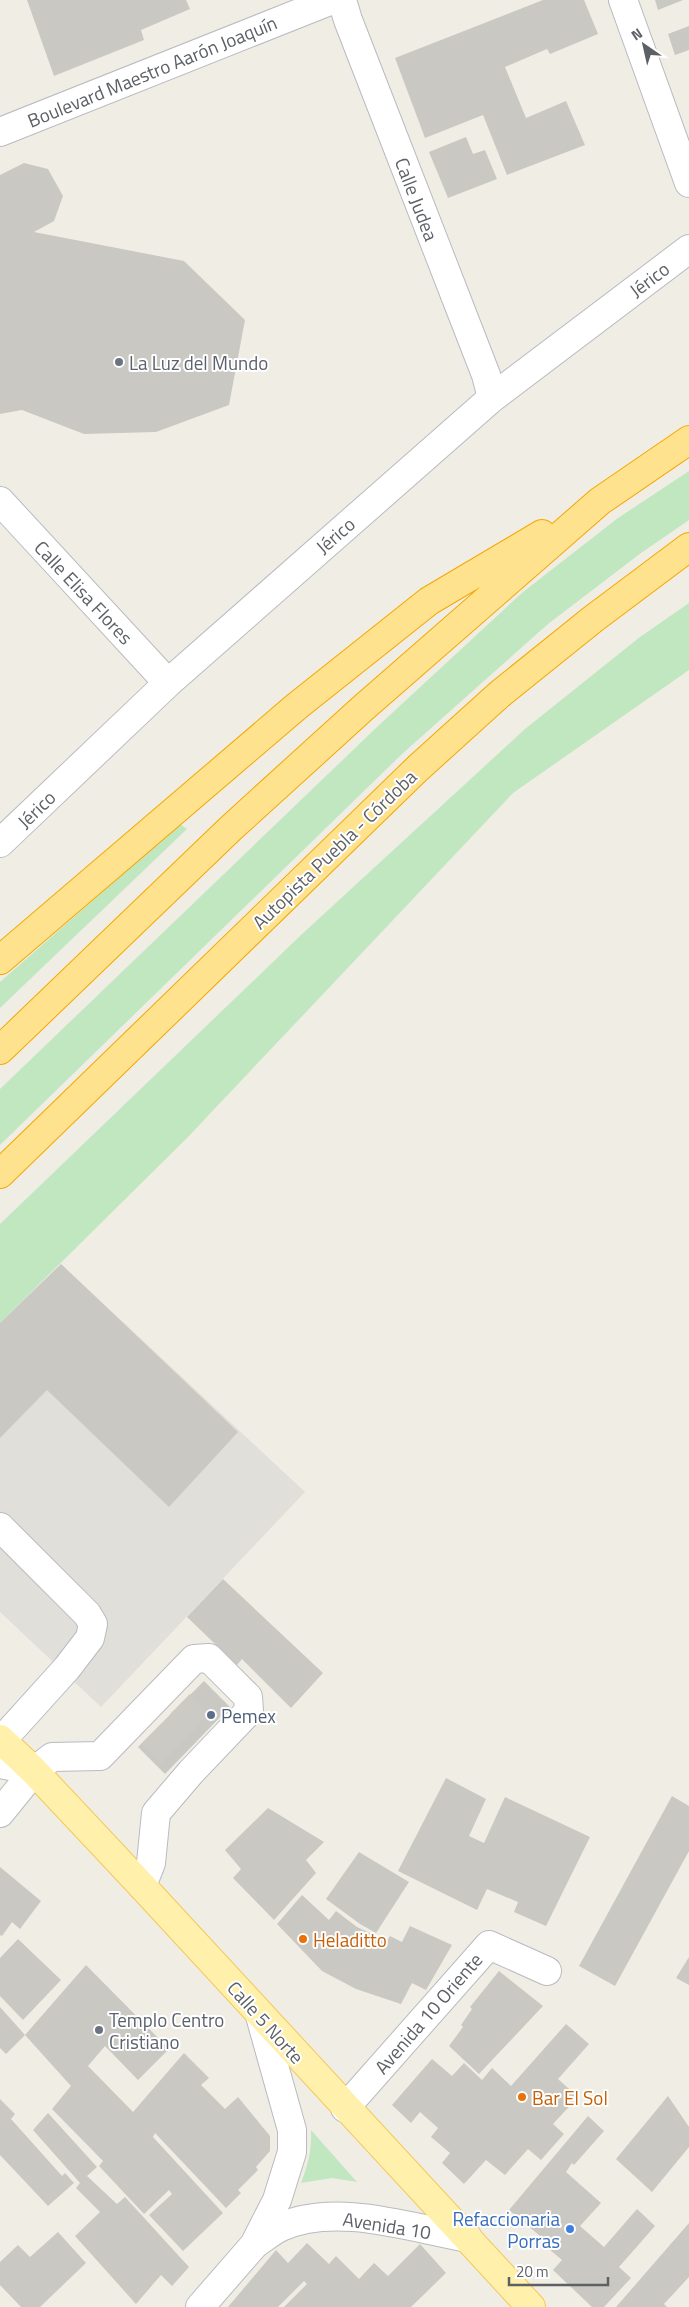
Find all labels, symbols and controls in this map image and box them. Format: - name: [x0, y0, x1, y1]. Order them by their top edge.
- street label: Boulevard Maestro Aarón Joaquín: [23, 8, 281, 134]
- north arrow: [619, 20, 669, 70]
- text: N: [627, 22, 646, 45]
- street label: Calle Judea: [388, 153, 446, 245]
- street label: Jérico: [623, 254, 675, 304]
- place label: La Luz del Mundo: [129, 348, 268, 377]
- marker: La Luz del Mundo: [113, 356, 125, 368]
- street label: Jérico: [309, 510, 361, 560]
- street label: Calle Elisa Flores: [28, 533, 140, 651]
- street label: Autopista Puebla - Córdoba: [245, 762, 423, 936]
- street label: Jérico: [10, 783, 62, 835]
- place label: Pemex: [221, 1701, 276, 1730]
- marker: Pemex: [205, 1709, 217, 1721]
- place label: Heladitto: [313, 1925, 387, 1954]
- marker: Heladitto: [297, 1933, 309, 1945]
- street label: Avenida 10 Oriente: [367, 1946, 489, 2080]
- street label: Calle 5 Norte: [221, 1974, 311, 2070]
- place label: Templo Centro Cristiano: [109, 2005, 224, 2056]
- marker: Templo Centro Cristiano: [93, 2024, 105, 2036]
- place label: Bar El Sol: [532, 2083, 608, 2112]
- marker: Bar El Sol: [516, 2091, 528, 2103]
- street label: Avenida 10: [341, 2204, 433, 2246]
- place label: Refaccionaria Porras: [452, 2204, 560, 2255]
- marker: Refaccionaria Porras: [564, 2223, 576, 2235]
- scale bar: [509, 2254, 608, 2286]
- text: 20 m: [516, 2260, 549, 2283]

